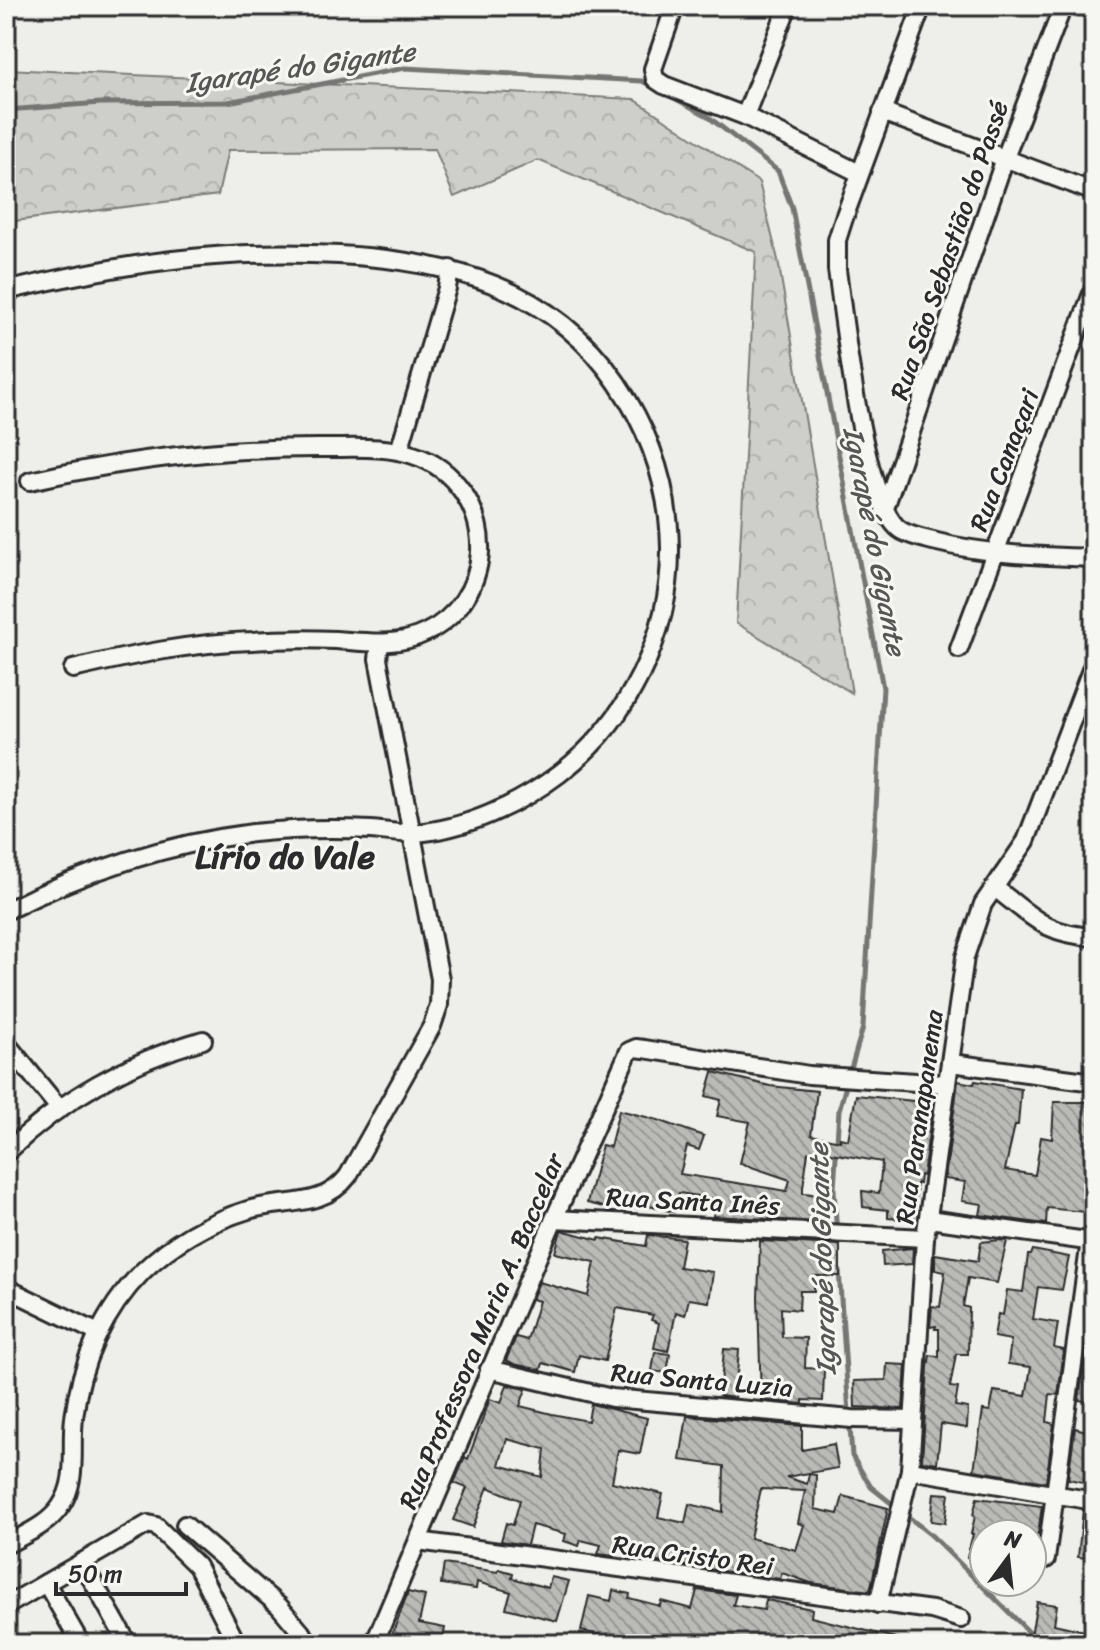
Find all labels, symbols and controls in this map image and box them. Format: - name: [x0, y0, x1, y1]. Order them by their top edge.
- water label: Igarapé do Gigante: [181, 26, 420, 108]
- street label: Rua São Sebastião do Passé: [876, 94, 1022, 406]
- street label: Rua Canaçari: [956, 381, 1053, 538]
- water label: Igarapé do Gigante: [829, 422, 922, 662]
- district label: Lírio do Vale: [195, 827, 376, 887]
- street label: Rua Paranapanema: [881, 1006, 957, 1227]
- water label: Igarapé do Gigante: [793, 1140, 851, 1377]
- street label: Rua Professora Maria A. Baccelar: [385, 1145, 577, 1516]
- street label: Rua Santa Inês: [605, 1173, 782, 1229]
- street label: Rua Santa Luzia: [609, 1349, 795, 1411]
- north arrow: [968, 1518, 1048, 1598]
- text: N: [1000, 1518, 1026, 1560]
- street label: Rua Cristo Rei: [609, 1521, 777, 1589]
- scale bar: [56, 1546, 186, 1596]
- text: 50 m: [68, 1553, 123, 1595]

